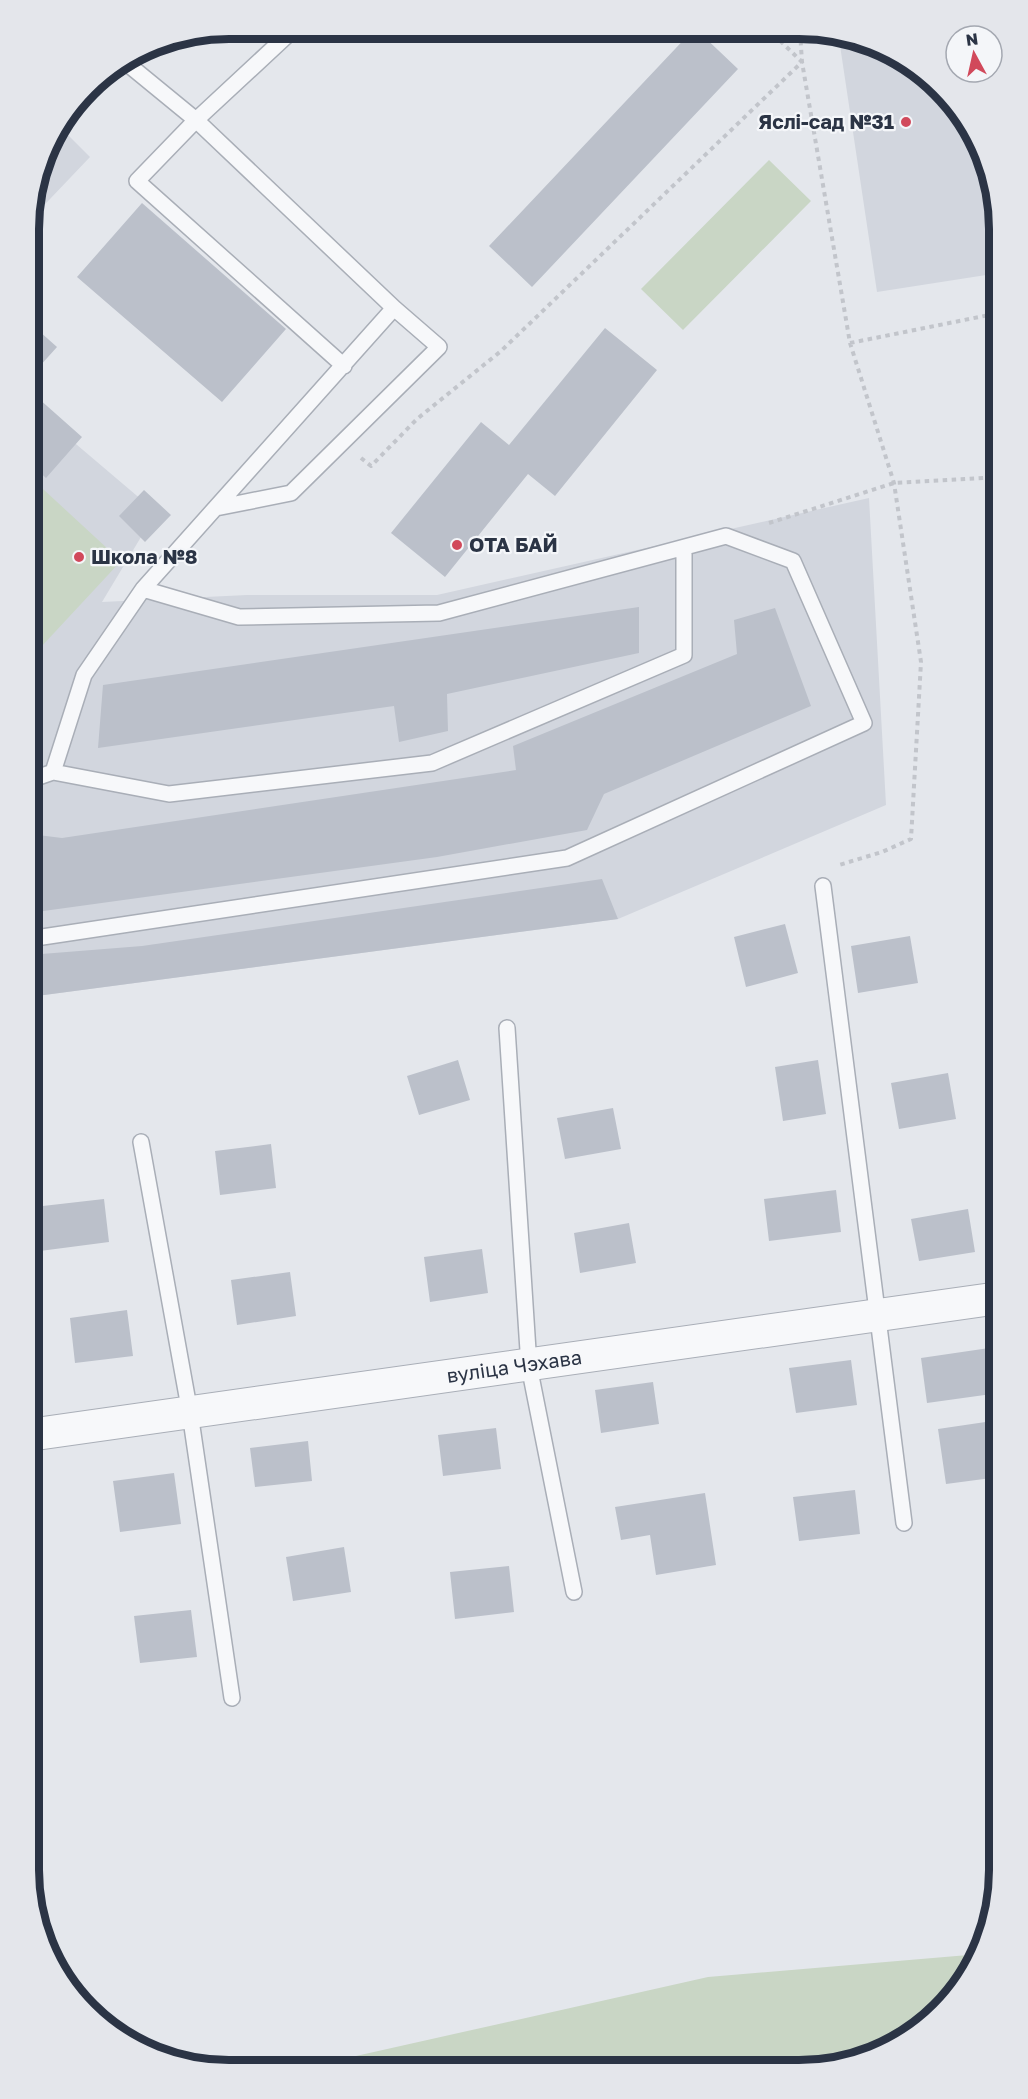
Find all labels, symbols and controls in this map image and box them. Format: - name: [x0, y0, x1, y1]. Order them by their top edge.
- north arrow: [944, 24, 1004, 84]
- text: N: [964, 28, 979, 50]
- place label: Яслі-сад №31: [758, 109, 894, 133]
- marker: Яслі-сад №31: [899, 115, 913, 129]
- place label: ОТА БАЙ: [469, 532, 558, 556]
- marker: ОТА БАЙ: [450, 538, 464, 552]
- place label: Школа №8: [91, 544, 198, 568]
- marker: Школа №8: [72, 550, 86, 564]
- street label: вуліца Чэхава: [445, 1344, 583, 1387]

